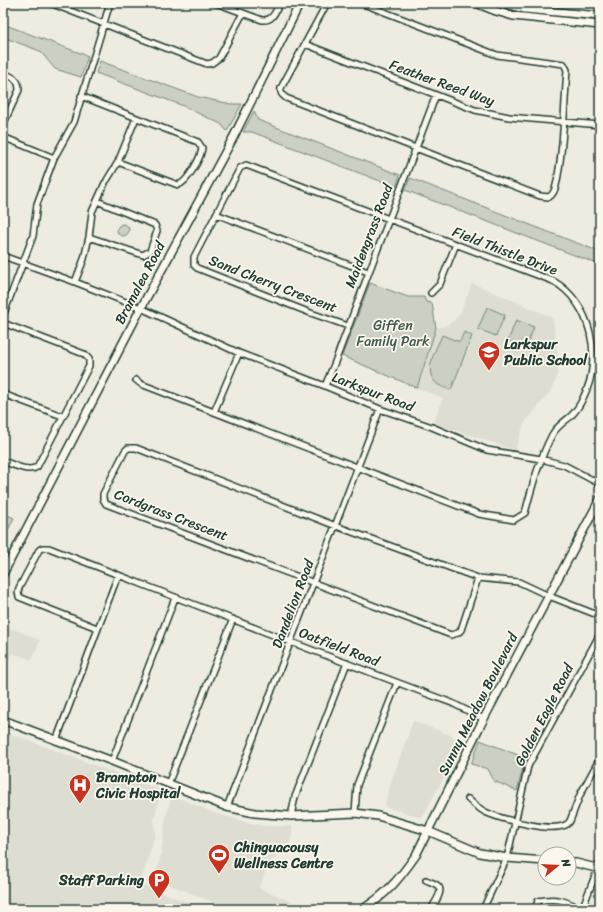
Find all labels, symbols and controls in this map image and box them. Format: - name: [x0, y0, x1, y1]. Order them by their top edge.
- street label: Feather Reed Way: [386, 52, 499, 114]
- street label: Maidengrass Road: [338, 179, 401, 292]
- street label: Field Thistle Drive: [449, 219, 562, 283]
- street label: Bramalea Road: [108, 236, 173, 329]
- street label: Sand Cherry Crescent: [205, 248, 341, 320]
- park label: Giffen Family Park: [357, 313, 430, 354]
- place label: Larkspur Public School: [504, 332, 588, 373]
- school or university icon: Larkspur Public School: [476, 339, 502, 372]
- street label: Larkspur Road: [328, 365, 419, 420]
- street label: Cordgrass Crescent: [110, 482, 232, 548]
- street label: Dandelion Road: [265, 554, 322, 652]
- street label: Oatfield Road: [295, 620, 384, 674]
- street label: Sunny Meadow Boulevard: [431, 627, 526, 780]
- street label: Golden Eagle Road: [507, 658, 581, 771]
- place label: Brampton Civic Hospital: [95, 765, 182, 806]
- hospital icon: Brampton Civic Hospital: [67, 772, 93, 805]
- place label: Chinguacousy Wellness Centre: [233, 835, 334, 876]
- sports icon: Chinguacousy Wellness Centre: [206, 842, 232, 875]
- north arrow: [537, 846, 577, 886]
- text: N: [556, 856, 576, 870]
- parking icon: Staff Parking: [146, 867, 172, 900]
- place label: Staff Parking: [58, 868, 145, 893]

